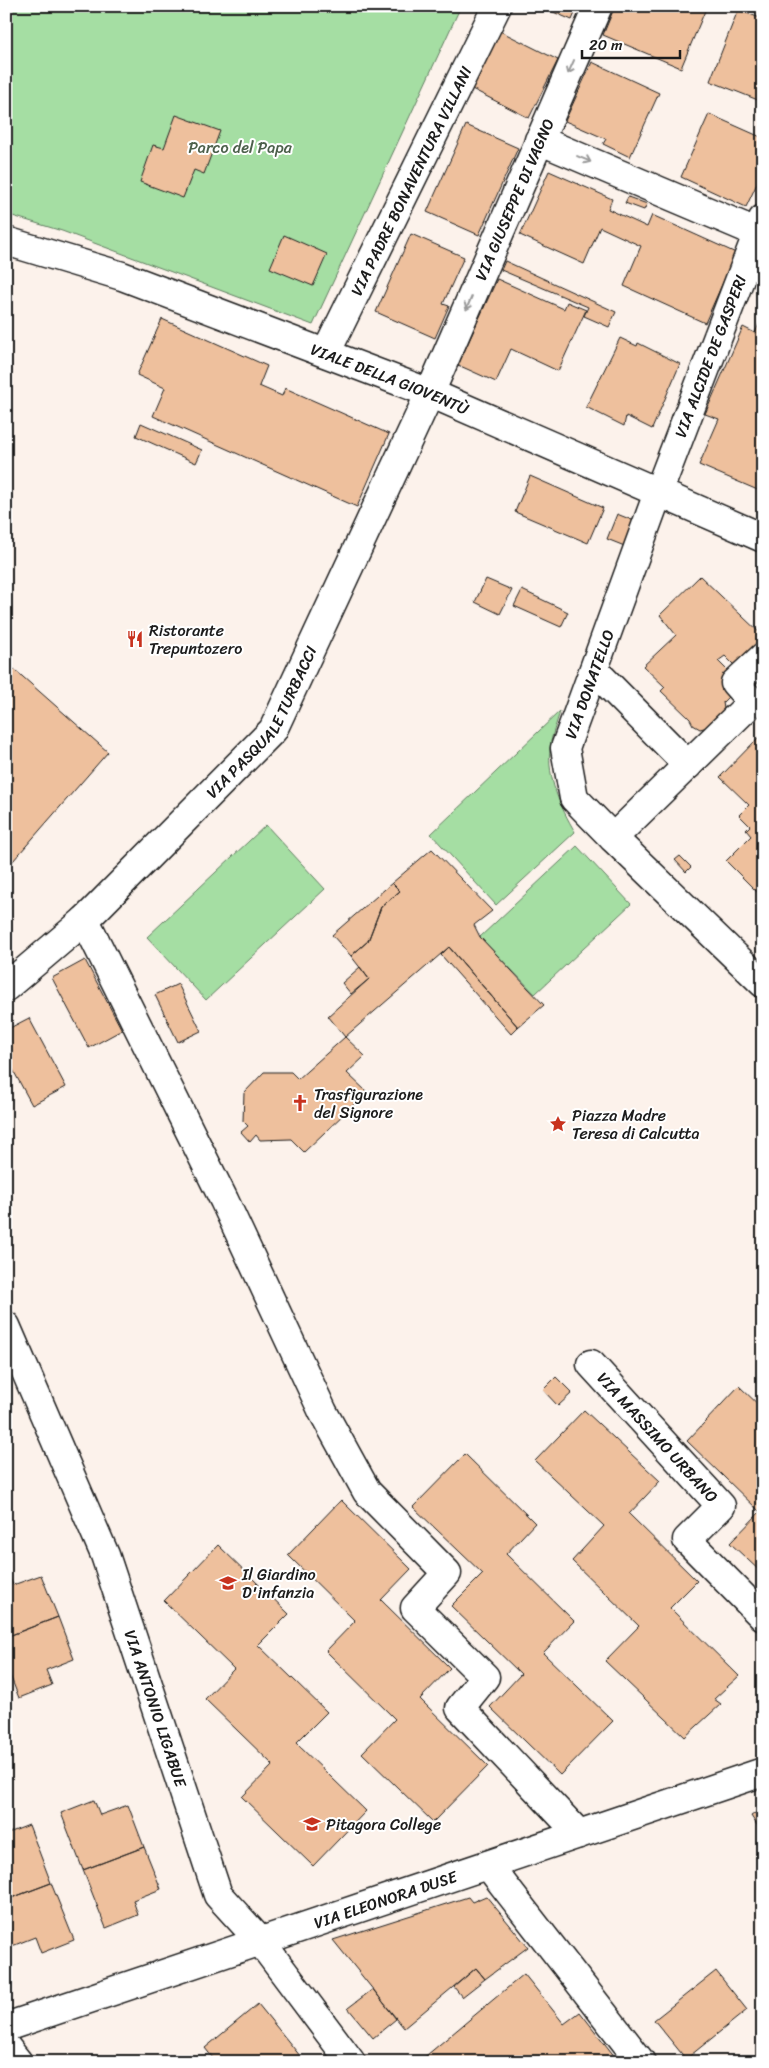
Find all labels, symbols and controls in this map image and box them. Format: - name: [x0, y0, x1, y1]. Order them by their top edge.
- scale bar: [582, 28, 679, 60]
- text: 20 m: [589, 32, 623, 58]
- one-way arrow: [566, 59, 576, 74]
- street label: VIA PADRE BONAVENTURA VILLANI: [342, 61, 480, 301]
- street label: VIA GIUSEPPE DI VAGNO: [467, 113, 563, 285]
- park label: Parco del Papa: [188, 133, 293, 162]
- one-way arrow: [576, 154, 591, 164]
- street label: VIA ALCIDE DE GASPERI: [666, 270, 755, 442]
- one-way arrow: [463, 295, 473, 310]
- street label: VIALE DELLA GIOVENTÙ: [306, 335, 474, 423]
- place label: Ristorante Trepuntozero: [149, 616, 242, 663]
- street label: VIA DONATELLO: [556, 625, 623, 743]
- restaurant icon: Ristorante Trepuntozero: [125, 629, 145, 649]
- street label: VIA PASQUALE TURBACCI: [199, 641, 325, 806]
- place label: Trasfigurazione del Signore: [314, 1080, 423, 1127]
- church icon: Trasfigurazione del Signore: [290, 1093, 310, 1113]
- place label: Piazza Madre Teresa di Calcutta: [572, 1101, 699, 1148]
- place icon: Piazza Madre Teresa di Calcutta: [548, 1114, 568, 1134]
- street label: VIA MASSIMO URBANO: [590, 1365, 725, 1510]
- place label: Il Giardino D'infanzia: [241, 1560, 316, 1607]
- school or university icon: Il Giardino D'infanzia: [218, 1573, 238, 1593]
- street label: VIA ANTONIO LIGABUE: [116, 1626, 195, 1792]
- place label: Pitagora College: [326, 1810, 441, 1839]
- school or university icon: Pitagora College: [302, 1814, 322, 1834]
- street label: VIA ELEONORA DUSE: [310, 1862, 462, 1937]

